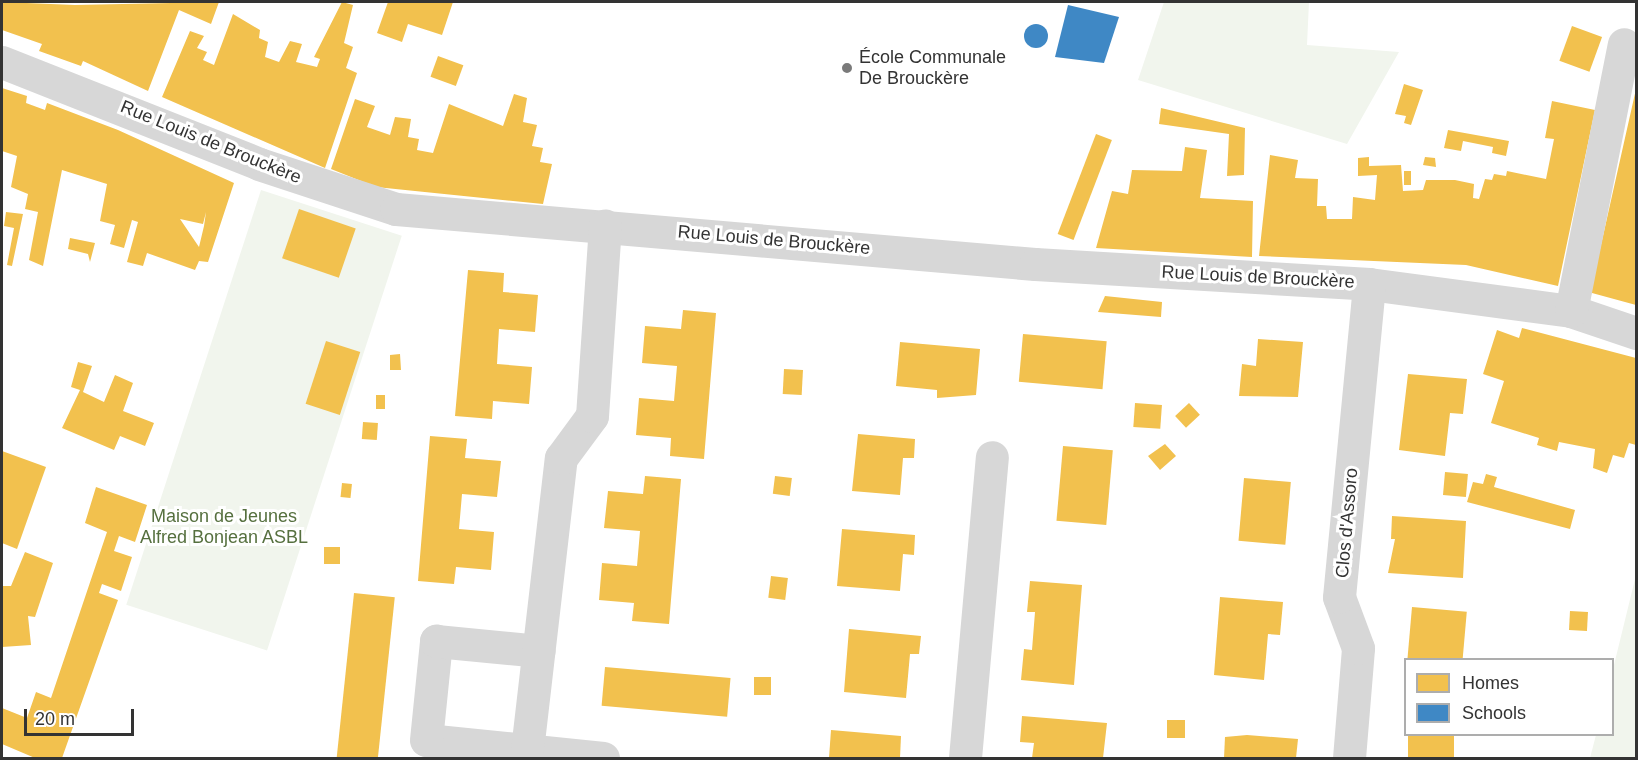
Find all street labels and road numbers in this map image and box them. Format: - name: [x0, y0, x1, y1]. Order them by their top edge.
- street label: Rue Louis de Brouckère: [117, 96, 305, 188]
- street label: Rue Louis de Brouckère: [677, 221, 871, 259]
- street label: Rue Louis de Brouckère: [1161, 261, 1355, 293]
- street label: Clos d'Assoro: [1331, 467, 1363, 579]

